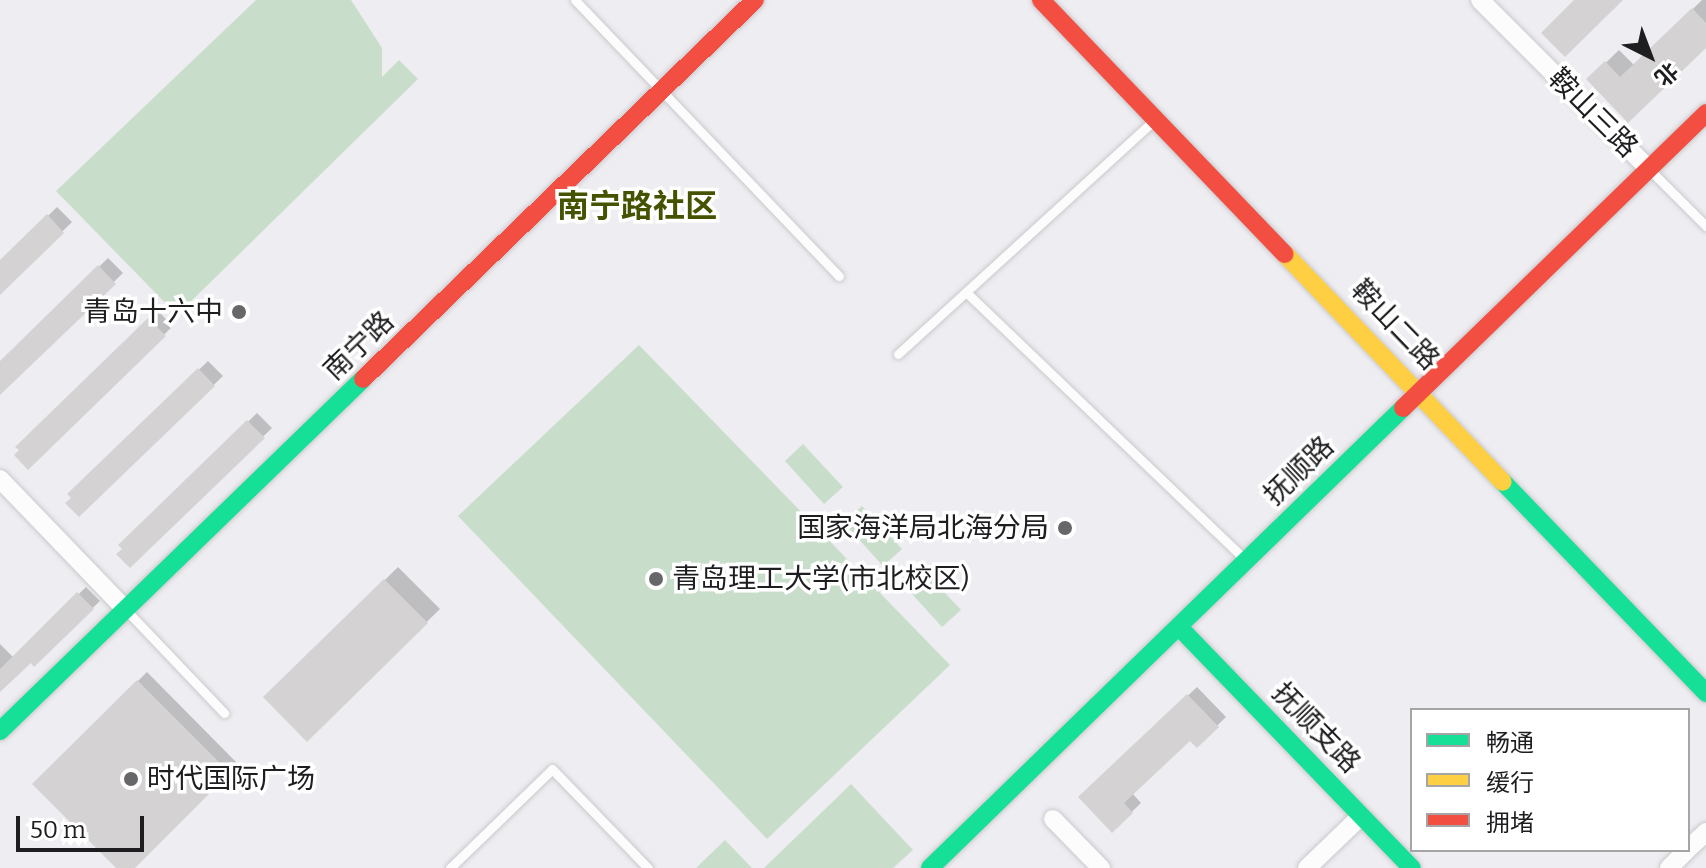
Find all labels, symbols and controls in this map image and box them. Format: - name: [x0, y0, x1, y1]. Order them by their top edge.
- north arrow: [1610, 16, 1690, 96]
- text: 北: [1649, 57, 1684, 92]
- street label: 鞍山三路: [1542, 62, 1644, 164]
- district label: 南宁路社区: [557, 187, 717, 225]
- street label: 鞍山二路: [1344, 273, 1446, 377]
- place label: 青岛十六中: [83, 295, 223, 329]
- marker: 青岛十六中: [230, 303, 248, 321]
- street label: 南宁路: [317, 305, 401, 387]
- street label: 抚顺路: [1257, 430, 1341, 512]
- place label: 国家海洋局北海分局: [797, 511, 1049, 545]
- marker: 国家海洋局北海分局: [1056, 519, 1074, 537]
- place label: 青岛理工大学(市北校区): [672, 562, 969, 596]
- marker: 青岛理工大学(市北校区): [647, 570, 665, 588]
- street label: 抚顺支路: [1265, 676, 1367, 780]
- legend: [1410, 708, 1690, 852]
- text: 畅通: [1486, 729, 1534, 757]
- place label: 时代国际广场: [147, 762, 315, 796]
- text: 缓行: [1486, 769, 1534, 797]
- marker: 时代国际广场: [122, 770, 140, 788]
- scale bar: [20, 800, 148, 850]
- text: 拥堵: [1486, 809, 1534, 837]
- text: 50 m: [30, 816, 86, 844]

